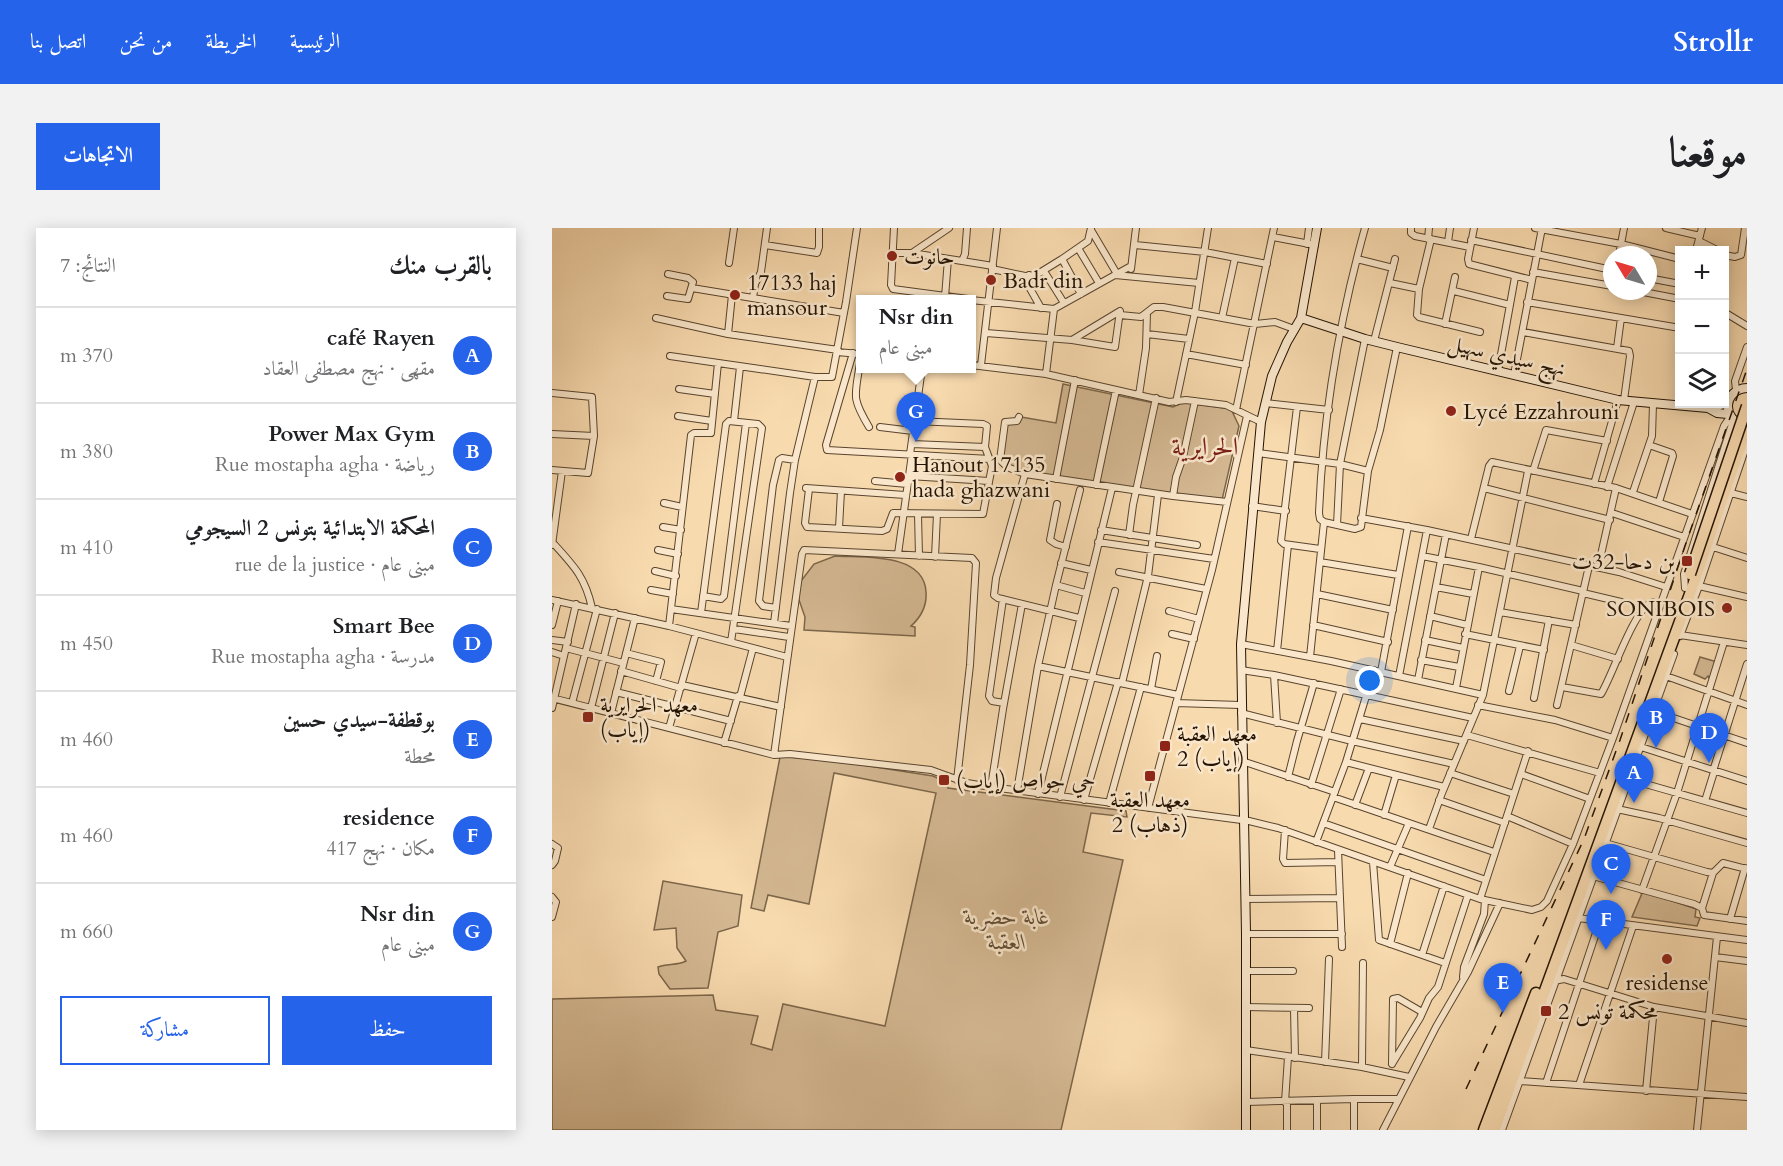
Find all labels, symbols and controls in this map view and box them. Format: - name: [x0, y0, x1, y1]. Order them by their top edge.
- text: Strollr: [1673, 23, 1753, 61]
- text: اتصل بنا: [30, 27, 86, 56]
- text: من نحن: [119, 27, 173, 56]
- text: الخريطة: [206, 27, 257, 56]
- text: الرئيسية: [290, 27, 340, 56]
- button: الاتجاهات: [36, 123, 160, 190]
- text: موقعنا: [1669, 124, 1747, 181]
- place label: حانوت: [904, 242, 955, 272]
- north arrow: [1603, 246, 1657, 300]
- map controls: [1675, 246, 1729, 408]
- button: +: [1675, 246, 1729, 300]
- text: بالقرب منك: [389, 248, 492, 283]
- marker: حانوت: [885, 249, 899, 263]
- text: النتائج: 7: [60, 252, 116, 279]
- place label: Badr din: [1003, 266, 1084, 296]
- place label: 17133 haj mansour: [747, 268, 837, 323]
- marker: Badr din: [984, 273, 998, 287]
- marker: 17133 haj mansour: [728, 288, 742, 302]
- popup: [856, 295, 976, 373]
- button: −: [1675, 300, 1729, 354]
- text: Nsr din: [878, 302, 954, 332]
- text: café Rayen: [327, 323, 435, 353]
- street label: نهج سيدي سهيل: [1444, 328, 1569, 388]
- text: مبنى عام: [878, 334, 933, 361]
- text: 370 m: [60, 342, 113, 369]
- text: A: [465, 342, 480, 369]
- button: layers: [1675, 354, 1729, 408]
- text: مقهى · نهج مصطفى العقاد: [263, 355, 435, 382]
- pin: G: [896, 392, 936, 442]
- place label: Lycé Ezzahrouni: [1463, 397, 1619, 427]
- marker: Lycé Ezzahrouni: [1444, 404, 1458, 418]
- text: Power Max Gym: [268, 419, 435, 449]
- district label: الحرايرية: [1172, 429, 1238, 464]
- text: 380 m: [60, 438, 113, 465]
- text: B: [465, 438, 480, 465]
- place label: Hanout 17135 hada ghazwani: [912, 450, 1050, 505]
- text: رياضة · Rue mostapha agha: [215, 451, 435, 478]
- marker: Hanout 17135 hada ghazwani: [893, 470, 907, 484]
- text: المحكمة الابتدائية بتونس 2 السيجومي: [185, 513, 435, 543]
- text: 410 m: [60, 534, 113, 561]
- text: C: [465, 534, 480, 561]
- place label: بن دحا-32ت: [1572, 547, 1675, 577]
- text: مبنى عام · rue de la justice: [235, 551, 435, 578]
- marker: بن دحا-32ت: [1680, 554, 1694, 568]
- place label: SONIBOIS: [1606, 594, 1715, 624]
- marker: SONIBOIS: [1720, 601, 1734, 615]
- text: Smart Bee: [333, 611, 435, 641]
- text: 450 m: [60, 630, 113, 657]
- text: D: [464, 630, 481, 657]
- text: مدرسة · Rue mostapha agha: [211, 643, 435, 670]
- your location: [1355, 666, 1384, 695]
- place label: معهد الحرايرية (إياب): [600, 690, 698, 745]
- pin: B: [1636, 698, 1676, 748]
- text: بوقطفة-سيدي حسين: [283, 705, 435, 735]
- marker: معهد الحرايرية (إياب): [581, 710, 595, 724]
- pin: D: [1690, 714, 1728, 763]
- place label: معهد العقبة 2 (إياب): [1177, 719, 1257, 774]
- text: 460 m: [60, 726, 113, 753]
- text: E: [466, 726, 479, 753]
- marker: معهد العقبة 2 (إياب): [1158, 739, 1172, 753]
- text: محطة: [404, 743, 435, 770]
- pin: A: [1614, 754, 1654, 803]
- place label: حي حواص (إياب): [956, 766, 1095, 799]
- marker: معهد العقبة 2 (ذهاب): [1143, 769, 1157, 783]
- marker: حي حواص (إياب): [937, 773, 951, 787]
- place label: معهد العقبة 2 (ذهاب): [1110, 785, 1190, 840]
- text: residence: [343, 803, 435, 833]
- text: 460 m: [60, 822, 113, 849]
- text: F: [467, 822, 478, 849]
- text: مكان · نهج 417: [326, 835, 435, 862]
- pin: C: [1592, 844, 1630, 894]
- text: Nsr din: [360, 899, 435, 929]
- pin: F: [1586, 900, 1626, 950]
- park label: غابة حضرية العقبة: [962, 902, 1050, 957]
- text: 660 m: [60, 918, 113, 945]
- text: G: [464, 918, 481, 945]
- text: مبنى عام: [381, 931, 435, 958]
- marker: residense: [1660, 952, 1674, 966]
- pin: E: [1484, 964, 1522, 1013]
- place label: residense: [1625, 968, 1709, 998]
- button: مشاركة: [60, 996, 270, 1065]
- button: حفظ: [282, 996, 492, 1065]
- place label: محكمة تونس 2: [1558, 997, 1658, 1027]
- marker: محكمة تونس 2: [1539, 1004, 1553, 1018]

